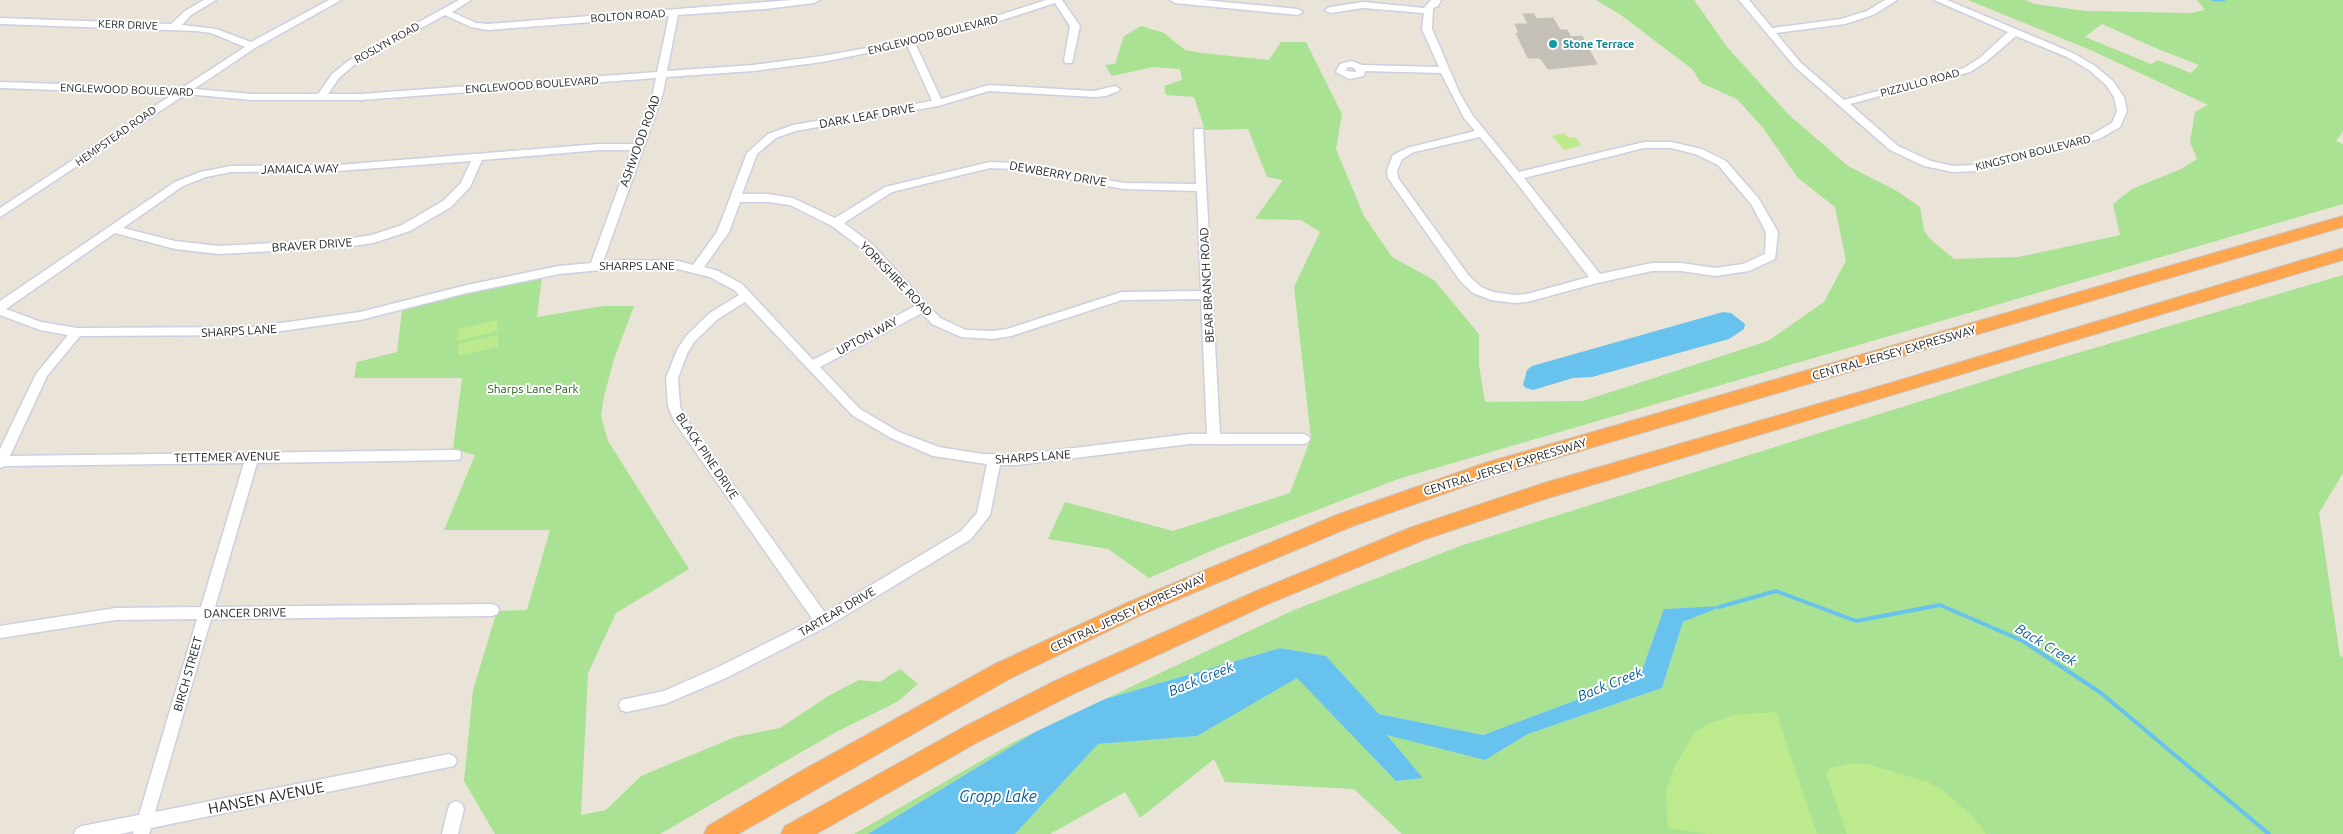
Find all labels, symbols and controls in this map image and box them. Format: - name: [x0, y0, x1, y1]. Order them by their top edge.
- street label: BOLTON ROAD: [590, 7, 666, 25]
- street label: ENGLEWOOD BOULEVARD: [867, 12, 999, 58]
- street label: KERR DRIVE: [98, 17, 158, 33]
- street label: ROSLYN ROAD: [352, 20, 422, 66]
- place label: Stone Terrace: [1563, 37, 1634, 51]
- marker: Stone Terrace: [1547, 38, 1559, 50]
- street label: PIZZULLO ROAD: [1879, 66, 1961, 100]
- street label: ENGLEWOOD BOULEVARD: [465, 74, 599, 96]
- street label: ENGLEWOOD BOULEVARD: [60, 81, 194, 99]
- street label: ASHWOOD ROAD: [617, 93, 663, 189]
- street label: DARK LEAF DRIVE: [818, 100, 916, 132]
- street label: HEMPSTEAD ROAD: [73, 103, 159, 169]
- street label: KINGSTON BOULEVARD: [1974, 132, 2092, 174]
- street label: DEWBERRY DRIVE: [1008, 158, 1108, 190]
- street label: JAMAICA WAY: [261, 161, 339, 177]
- street label: BEAR BRANCH ROAD: [1197, 227, 1217, 343]
- street label: BRAVER DRIVE: [271, 235, 353, 255]
- street label: YORKSHIRE ROAD: [857, 239, 935, 319]
- street label: SHARPS LANE: [599, 259, 675, 273]
- street label: UPTON WAY: [834, 314, 900, 358]
- street label: SHARPS LANE: [201, 322, 277, 340]
- street label: CENTRAL JERSEY EXPRESSWAY: [1810, 323, 1978, 383]
- park label: Sharps Lane Park: [487, 382, 579, 396]
- street label: BLACK PINE DRIVE: [673, 410, 741, 502]
- street label: CENTRAL JERSEY EXPRESSWAY: [1422, 435, 1588, 499]
- street label: SHARPS LANE: [995, 447, 1071, 467]
- street label: TETTEMER AVENUE: [174, 449, 280, 465]
- street label: CENTRAL JERSEY EXPRESSWAY: [1048, 571, 1208, 655]
- street label: TARTEAR DRIVE: [796, 584, 878, 640]
- street label: DANCER DRIVE: [204, 605, 286, 621]
- water label: Back Creek: [2012, 620, 2080, 670]
- street label: BIRCH STREET: [170, 635, 206, 713]
- water label: Back Creek: [1166, 658, 1236, 700]
- water label: Back Creek: [1575, 663, 1645, 705]
- street label: HANSEN AVENUE: [207, 778, 325, 818]
- water label: Gropp Lake: [959, 787, 1037, 807]

